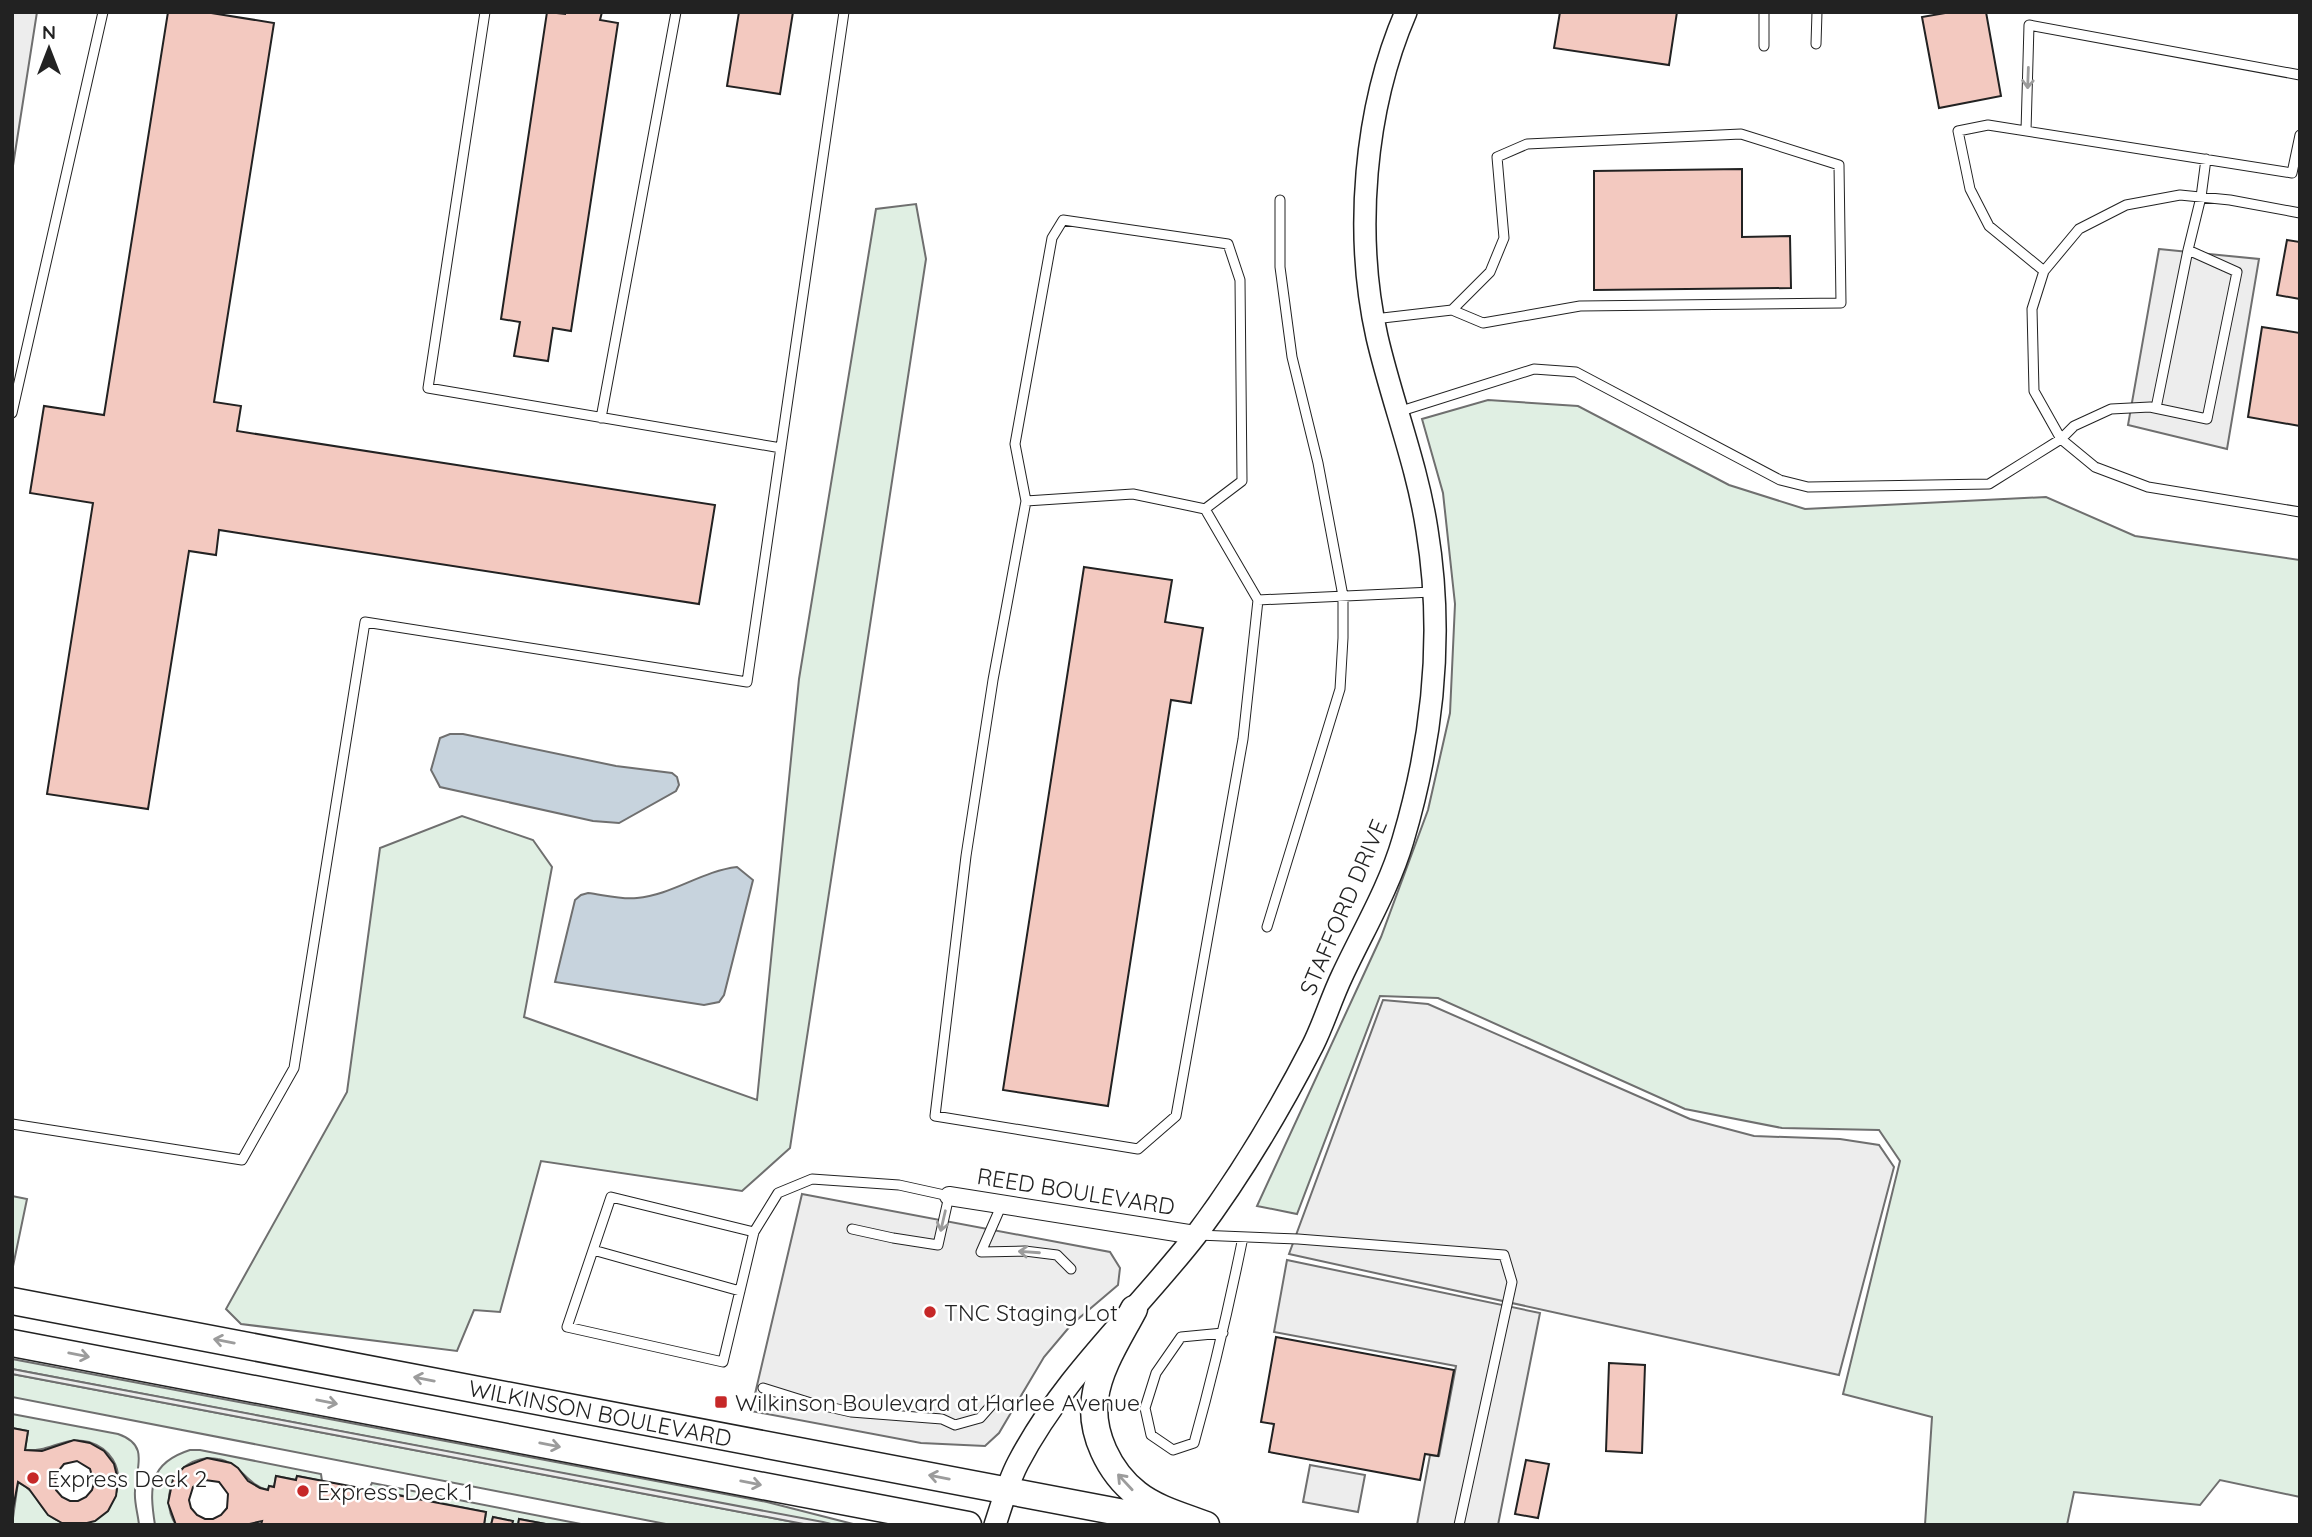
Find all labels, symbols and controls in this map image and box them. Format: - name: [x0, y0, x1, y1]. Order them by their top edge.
- north arrow: [14, 14, 84, 84]
- text: N: [42, 20, 56, 44]
- one-way arrow: [2021, 66, 2034, 89]
- street label: STAFFORD DRIVE: [1293, 815, 1393, 999]
- street label: REED BOULEVARD: [975, 1161, 1177, 1221]
- one-way arrow: [936, 1209, 949, 1232]
- one-way arrow: [1019, 1245, 1041, 1258]
- place label: TNC Staging Lot: [944, 1298, 1118, 1327]
- marker: TNC Staging Lot: [922, 1304, 938, 1320]
- one-way arrow: [213, 1334, 236, 1348]
- one-way arrow: [67, 1349, 90, 1363]
- one-way arrow: [413, 1372, 436, 1386]
- street label: WILKINSON BOULEVARD: [466, 1373, 734, 1453]
- place label: Wilkinson Boulevard at Harlee Avenue: [735, 1388, 1140, 1417]
- marker: Wilkinson Boulevard at Harlee Avenue: [713, 1394, 729, 1410]
- one-way arrow: [315, 1396, 338, 1410]
- one-way arrow: [538, 1438, 561, 1452]
- place label: Express Deck 2: [47, 1464, 207, 1493]
- marker: Express Deck 2: [25, 1470, 41, 1486]
- one-way arrow: [928, 1470, 951, 1483]
- one-way arrow: [1117, 1474, 1134, 1491]
- one-way arrow: [739, 1476, 762, 1490]
- place label: Express Deck 1: [317, 1477, 473, 1506]
- marker: Express Deck 1: [295, 1483, 311, 1499]

